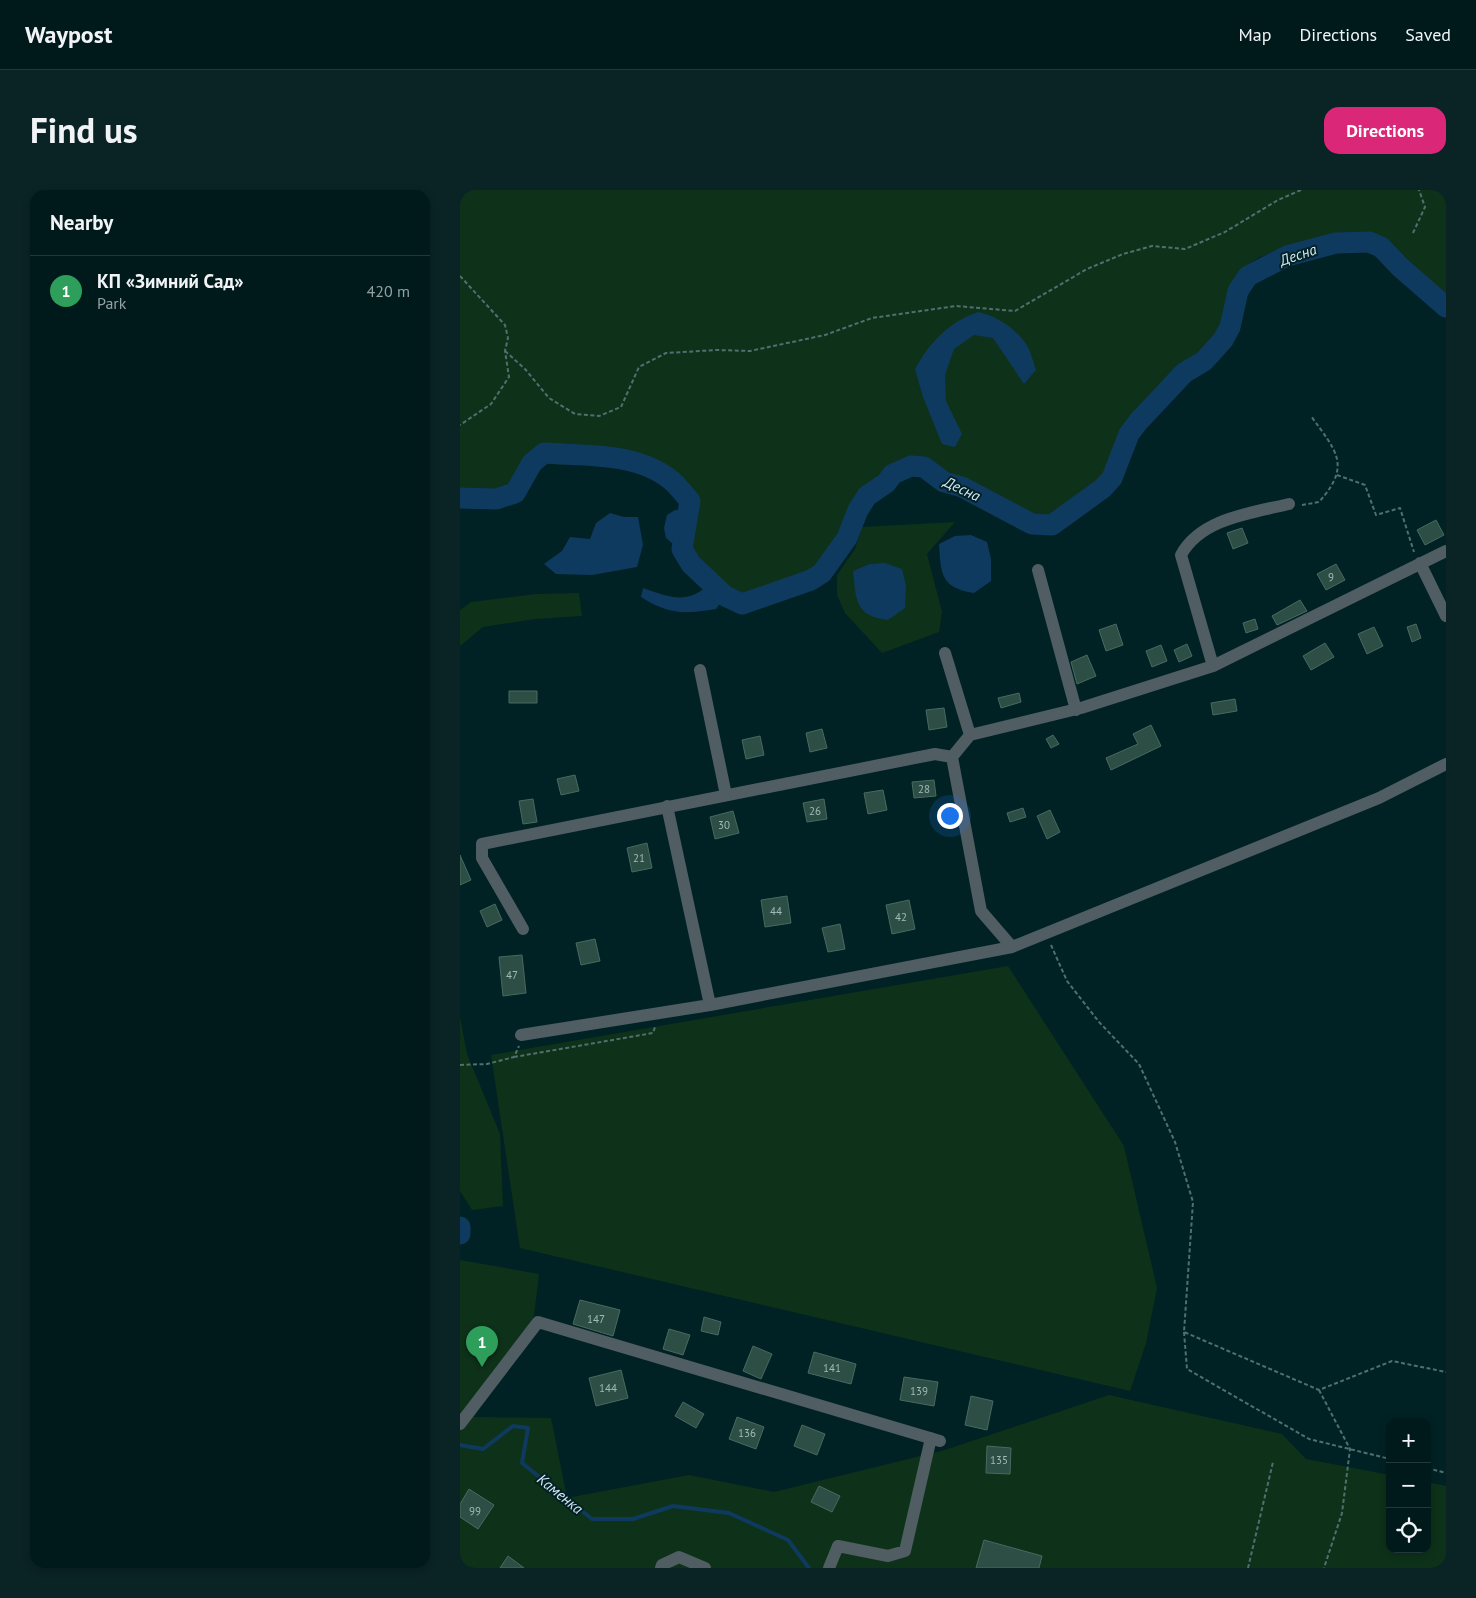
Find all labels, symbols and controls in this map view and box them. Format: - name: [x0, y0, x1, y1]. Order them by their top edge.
- text: Waypost: [25, 19, 112, 50]
- text: Map: [1239, 23, 1271, 46]
- text: Directions: [1299, 23, 1377, 46]
- text: Saved: [1405, 23, 1451, 46]
- text: Find us: [30, 107, 138, 153]
- button: Directions: [1324, 107, 1446, 154]
- text: Nearby: [50, 209, 113, 236]
- water label: Десна: [1276, 239, 1320, 270]
- text: КП «Зимний Сад»: [97, 269, 244, 293]
- text: 1: [61, 281, 71, 301]
- text: 420 m: [367, 281, 410, 301]
- text: Park: [97, 293, 126, 313]
- water label: Десна: [940, 472, 984, 505]
- house number: 9: [1328, 570, 1334, 584]
- house number: 28: [918, 782, 930, 796]
- your location: [937, 803, 963, 829]
- house number: 26: [809, 804, 821, 818]
- house number: 30: [718, 818, 730, 832]
- house number: 21: [633, 851, 645, 865]
- house number: 44: [770, 904, 782, 918]
- house number: 42: [895, 910, 907, 924]
- house number: 47: [506, 968, 518, 982]
- house number: 147: [587, 1312, 605, 1326]
- pin: 1: [466, 1326, 498, 1367]
- house number: 141: [823, 1361, 841, 1375]
- house number: 144: [599, 1381, 617, 1395]
- house number: 139: [910, 1384, 928, 1398]
- map controls: [1386, 1418, 1431, 1553]
- button: +: [1386, 1418, 1431, 1463]
- house number: 136: [738, 1426, 756, 1440]
- house number: 135: [990, 1453, 1008, 1467]
- button: −: [1386, 1463, 1431, 1508]
- water label: Каменка: [534, 1469, 588, 1518]
- house number: 99: [469, 1504, 481, 1518]
- button: locate: [1386, 1508, 1431, 1553]

